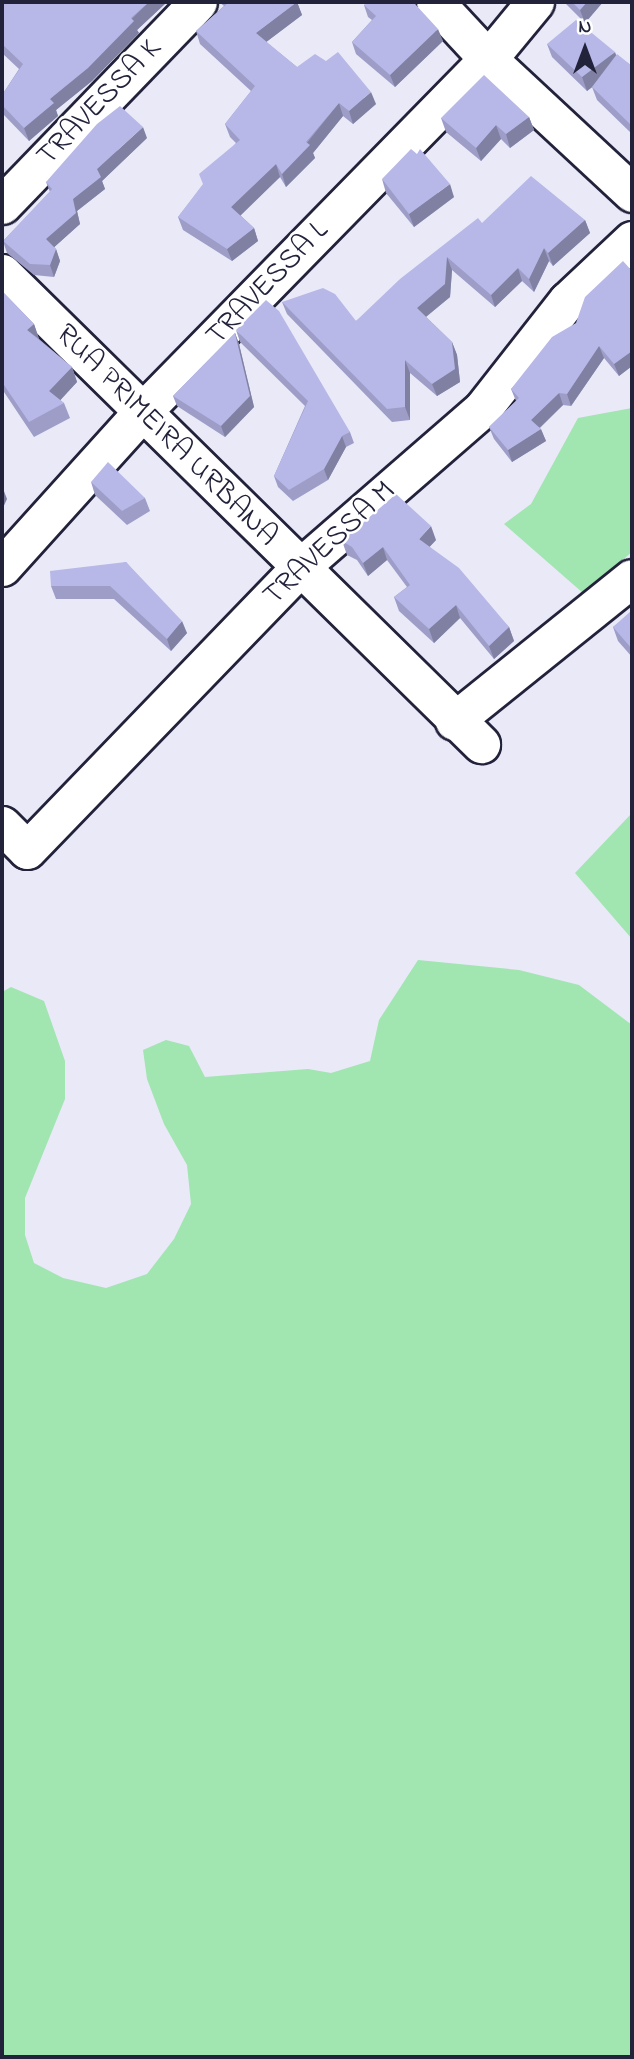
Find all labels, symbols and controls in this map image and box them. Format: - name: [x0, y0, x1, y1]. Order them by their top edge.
- north arrow: [550, 14, 620, 84]
- text: N: [579, 14, 591, 41]
- street label: TRAVESSA K: [30, 32, 170, 174]
- street label: TRAVESSA L: [199, 214, 337, 354]
- street label: RUA PRIMEIRA URBANA: [47, 317, 285, 555]
- street label: TRAVESSA M: [257, 474, 403, 614]

